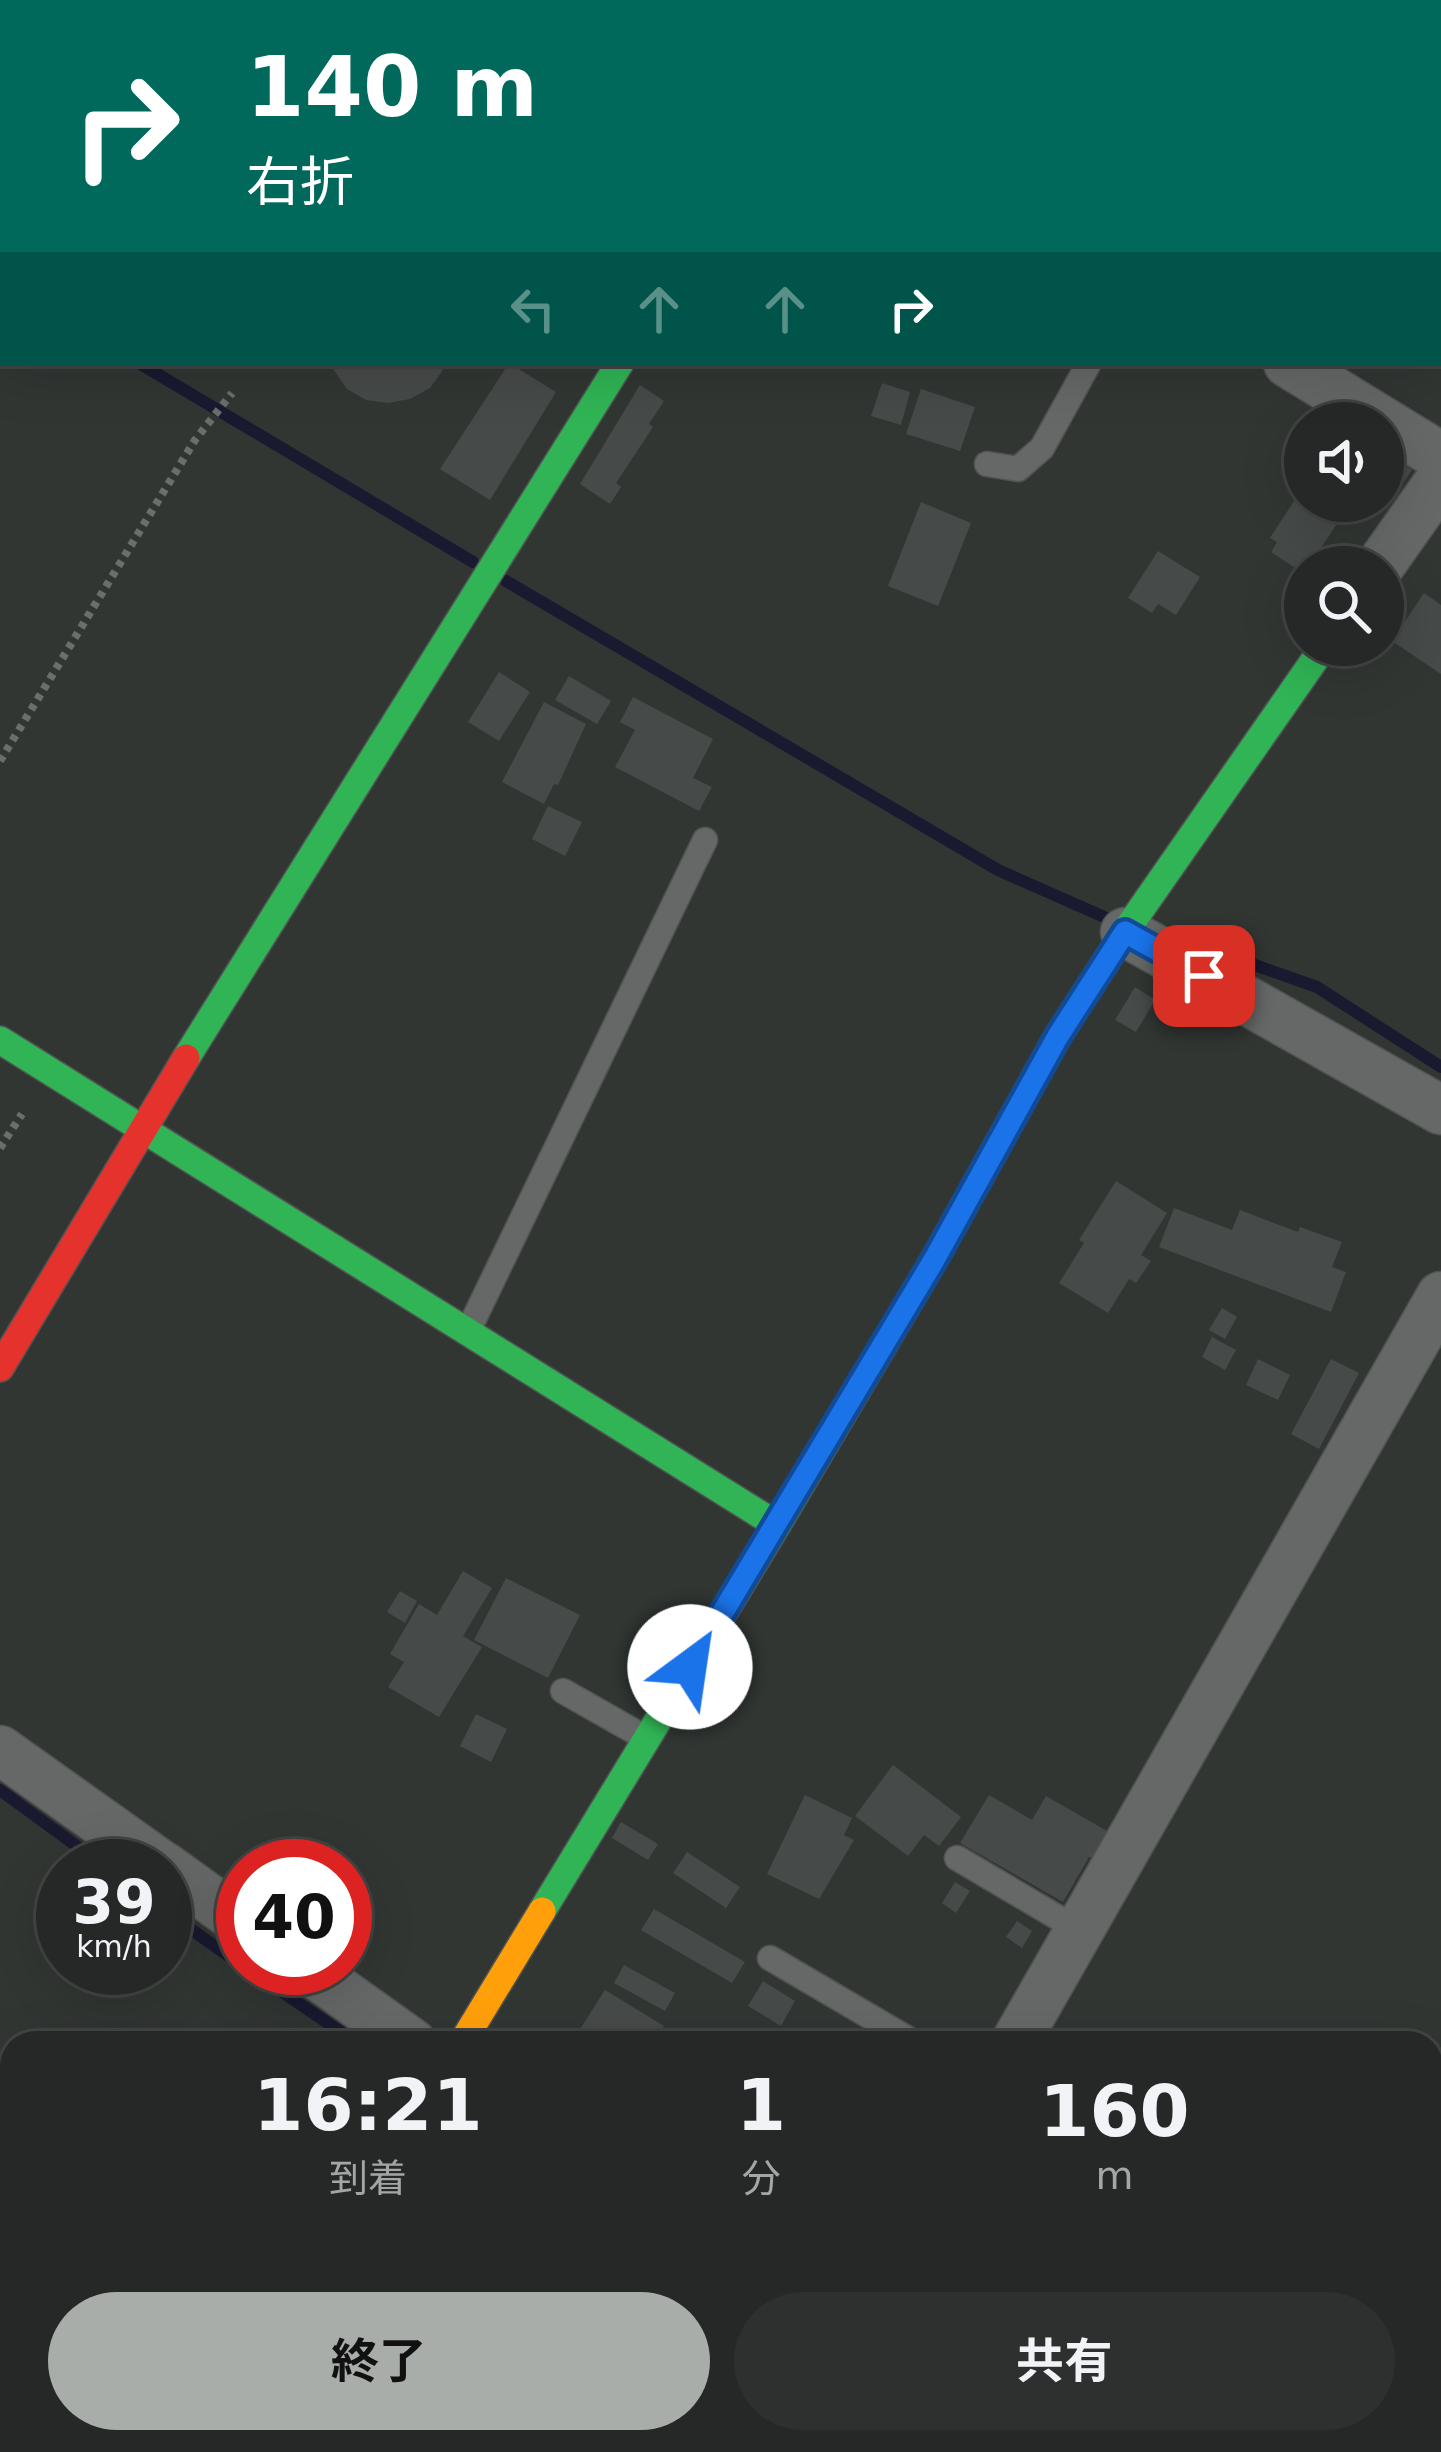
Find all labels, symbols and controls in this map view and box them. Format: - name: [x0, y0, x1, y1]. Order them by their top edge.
- text: 140 m: [246, 38, 538, 136]
- icon: right: [48, 48, 204, 204]
- text: 右折: [246, 151, 354, 214]
- icon: left: [500, 276, 566, 342]
- icon: ahead: [626, 276, 692, 342]
- icon: ahead: [752, 276, 818, 342]
- icon: right: [878, 276, 944, 342]
- map controls: [1284, 402, 1404, 666]
- button: sound: [1284, 402, 1404, 522]
- button: search: [1284, 546, 1404, 666]
- pin: [1153, 925, 1255, 1027]
- icon: arrive: [1171, 943, 1237, 1009]
- position arrow: [627, 1604, 753, 1730]
- speed limit sign: 40: [216, 1839, 372, 1995]
- text: 39: [72, 1867, 156, 1937]
- text: km/h: [76, 1929, 152, 1964]
- text: 16:21: [253, 2063, 483, 2147]
- text: 1: [736, 2063, 786, 2147]
- text: 160: [1039, 2069, 1190, 2153]
- text: m: [1095, 2153, 1133, 2198]
- text: 到着: [329, 2156, 407, 2201]
- text: 分: [741, 2156, 780, 2201]
- button: 終了: [48, 2292, 710, 2430]
- button: 共有: [734, 2292, 1395, 2430]

